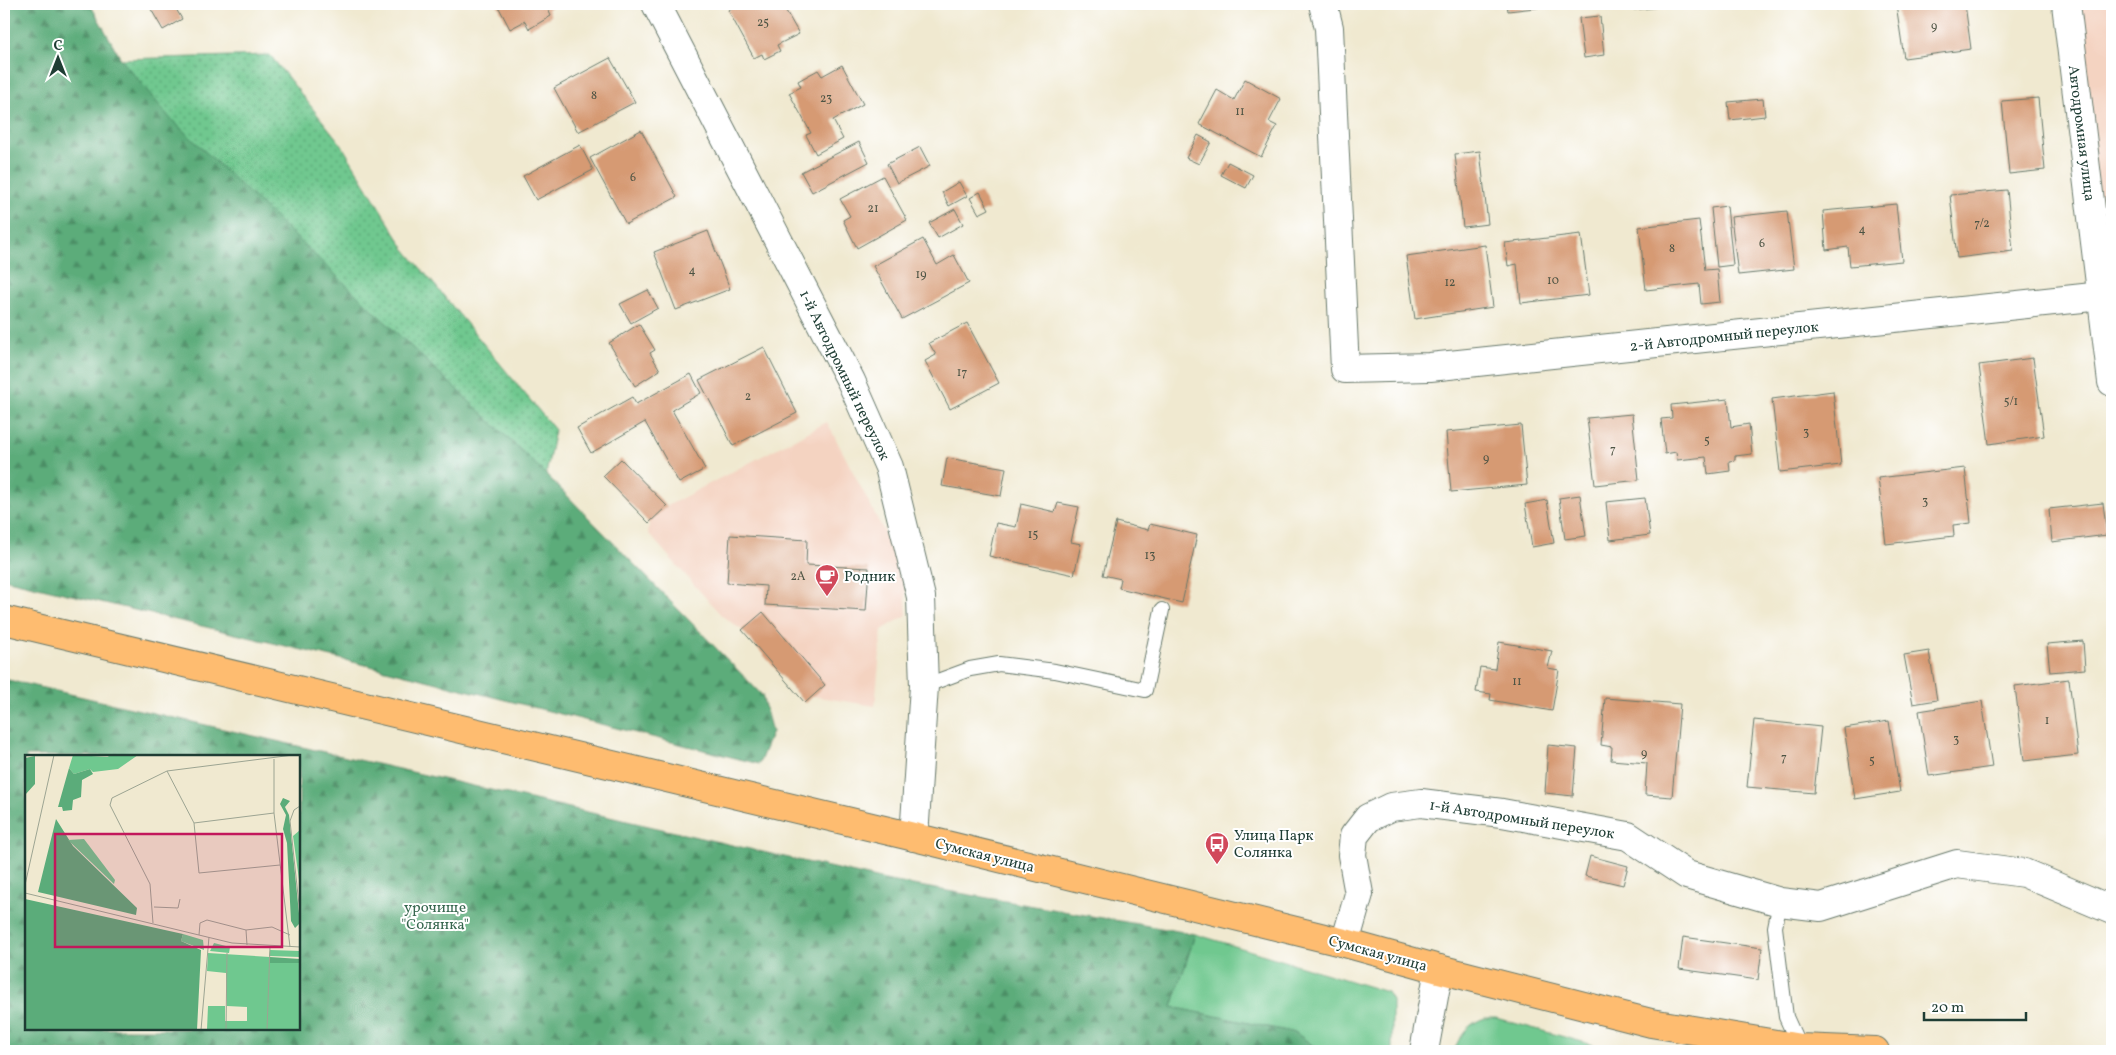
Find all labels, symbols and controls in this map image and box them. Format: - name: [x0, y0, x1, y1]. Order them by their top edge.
- house number: 25: [757, 15, 769, 31]
- house number: 9: [1931, 19, 1937, 35]
- north arrow: [32, 32, 82, 82]
- text: С: [53, 37, 63, 56]
- street label: Автодромная улица: [2062, 64, 2099, 202]
- house number: 8: [591, 88, 597, 104]
- house number: 23: [820, 91, 832, 107]
- house number: 11: [1235, 104, 1245, 120]
- house number: 6: [630, 170, 636, 186]
- house number: 21: [867, 201, 879, 217]
- house number: 7/2: [1974, 216, 1990, 232]
- house number: 4: [1858, 222, 1866, 238]
- house number: 6: [1759, 236, 1765, 252]
- house number: 8: [1669, 241, 1675, 257]
- house number: 4: [688, 263, 696, 279]
- house number: 19: [916, 267, 926, 283]
- house number: 10: [1547, 273, 1559, 289]
- house number: 12: [1444, 275, 1456, 291]
- street label: 1-й Автодромный переулок: [793, 287, 894, 464]
- street label: 2-й Автодромный переулок: [1629, 317, 1820, 358]
- house number: 17: [957, 365, 967, 381]
- house number: 2: [745, 389, 751, 405]
- house number: 5/1: [2004, 394, 2018, 410]
- house number: 3: [1803, 425, 1809, 441]
- house number: 5: [1704, 433, 1710, 449]
- house number: 7: [1610, 442, 1616, 458]
- house number: 9: [1483, 451, 1489, 467]
- house number: 3: [1922, 494, 1928, 510]
- house number: 15: [1028, 527, 1038, 543]
- house number: 13: [1145, 548, 1155, 564]
- cafe icon: Родник: [814, 563, 840, 597]
- place label: Родник: [844, 567, 895, 588]
- house number: 2А: [791, 569, 806, 585]
- house number: 11: [1512, 674, 1522, 690]
- house number: 1: [2045, 713, 2049, 729]
- house number: 3: [1953, 732, 1959, 748]
- house number: 9: [1641, 746, 1647, 762]
- house number: 7: [1781, 750, 1787, 766]
- house number: 5: [1869, 753, 1875, 769]
- inset map: [25, 755, 300, 1030]
- street label: 1-й Автодромный переулок: [1428, 795, 1616, 845]
- place label: Улица Парк Солянка: [1234, 826, 1313, 864]
- bus stop icon: Улица Парк Солянка: [1204, 831, 1230, 865]
- street label: Сумская улица: [933, 834, 1036, 879]
- park label: урочище "Солянка": [401, 898, 469, 936]
- street label: Сумская улица: [1326, 931, 1429, 978]
- scale bar: [1924, 990, 2026, 1022]
- text: 20 m: [1931, 998, 1964, 1019]

